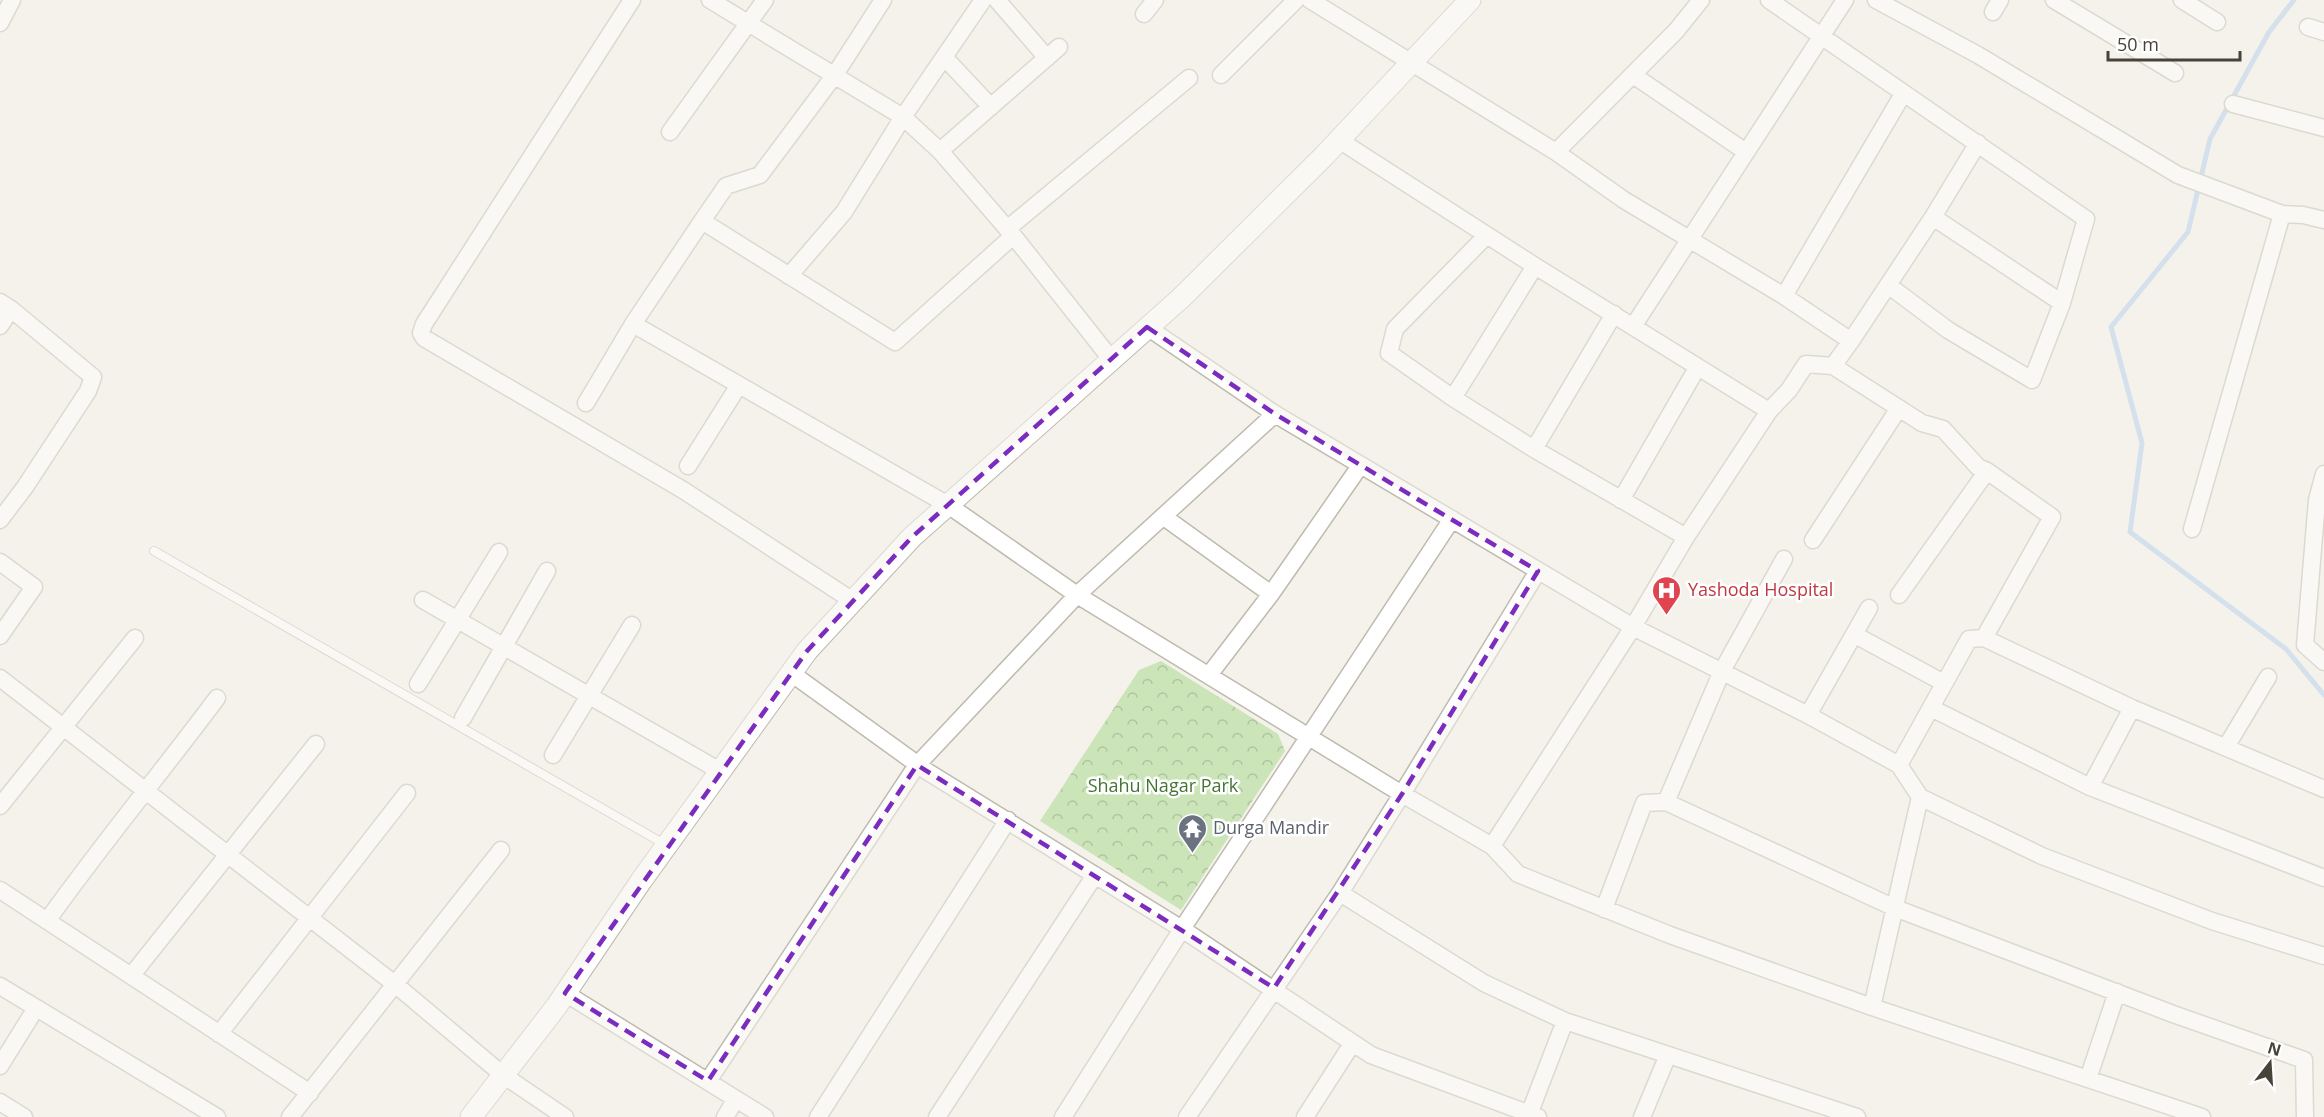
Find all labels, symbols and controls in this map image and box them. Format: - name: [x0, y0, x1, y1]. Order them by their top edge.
- scale bar: [2108, 24, 2240, 62]
- text: 50 m: [2117, 32, 2159, 56]
- hospital icon: Yashoda Hospital: [1651, 574, 1683, 616]
- place label: Yashoda Hospital: [1688, 577, 1833, 601]
- park label: Shahu Nagar Park: [1088, 773, 1239, 797]
- temple icon: Durga Mandir: [1176, 812, 1208, 854]
- place label: Durga Mandir: [1213, 815, 1330, 839]
- north arrow: [2240, 1033, 2300, 1093]
- text: N: [2265, 1036, 2284, 1061]

